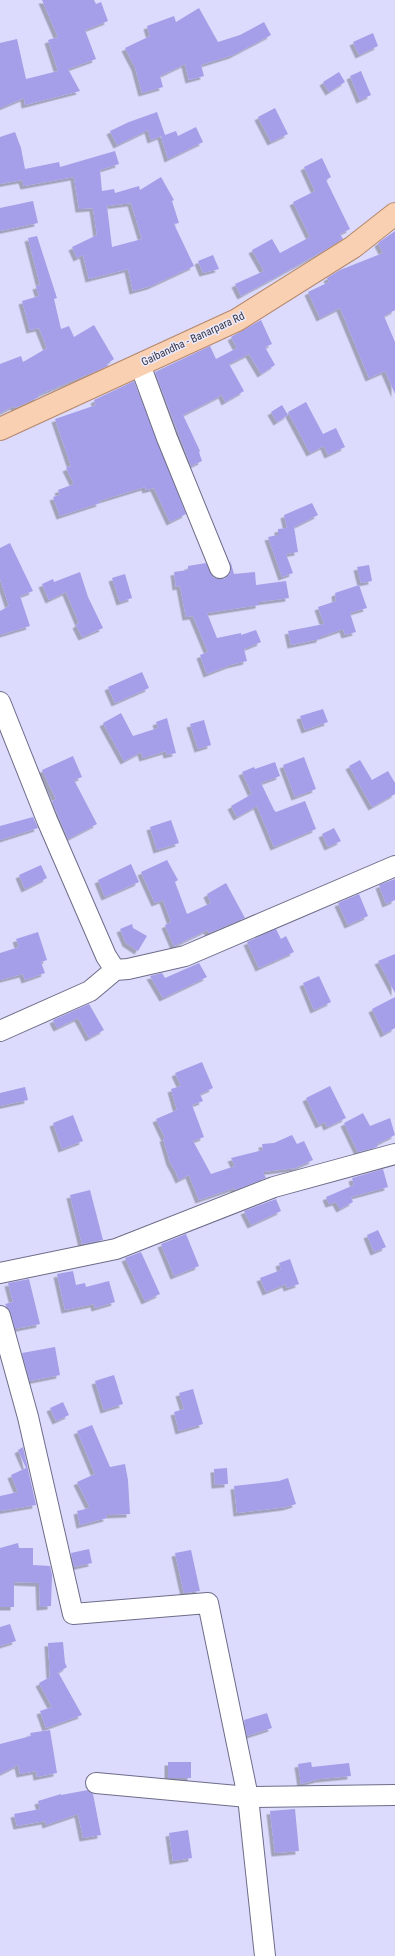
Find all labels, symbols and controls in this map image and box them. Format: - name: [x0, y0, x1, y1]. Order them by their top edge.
- street label: Gaibandha - Banarpara Rd: [139, 309, 247, 369]

